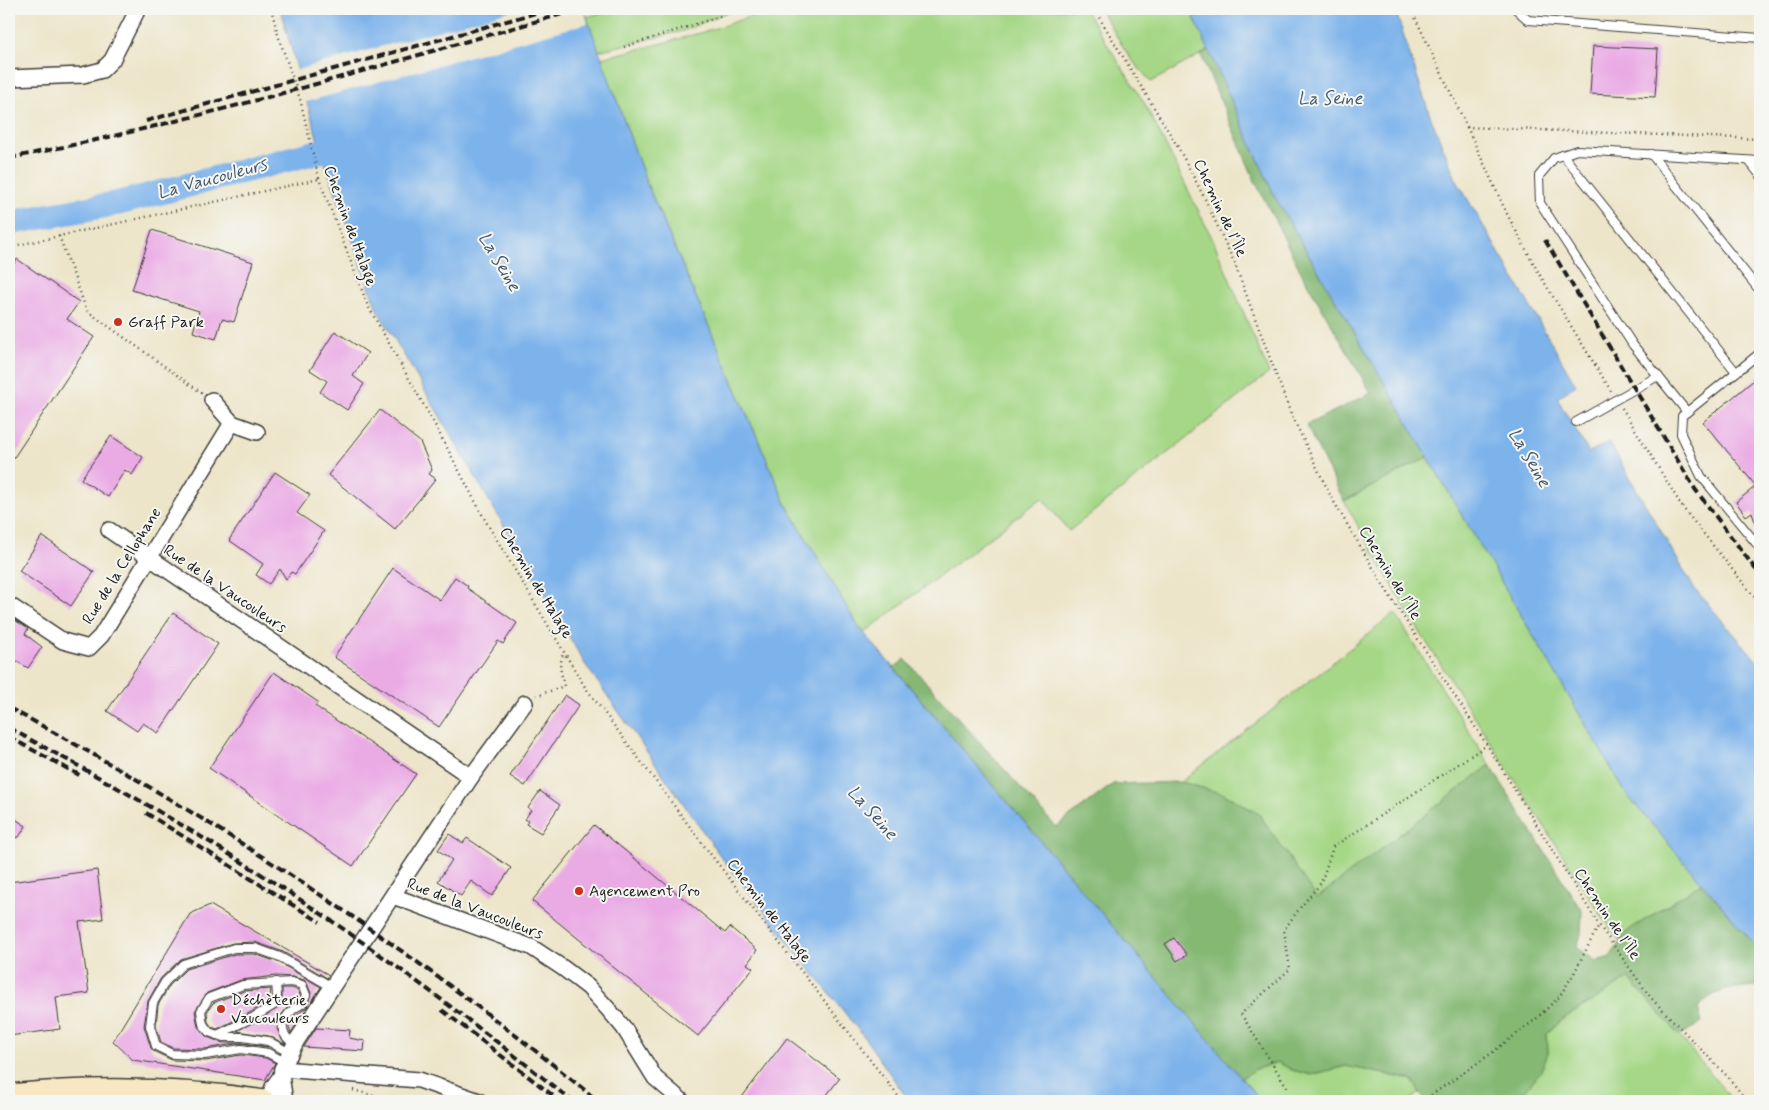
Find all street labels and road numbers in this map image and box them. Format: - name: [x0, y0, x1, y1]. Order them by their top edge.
- street label: Chemin de l'Île: [1188, 156, 1252, 261]
- street label: Chemin de Halage: [318, 163, 382, 290]
- street label: Rue de la Cellophane: [78, 504, 166, 628]
- street label: Chemin de l'Île: [1354, 522, 1426, 624]
- street label: Chemin de Halage: [493, 523, 578, 644]
- street label: Rue de la Vaucouleurs: [159, 540, 291, 638]
- street label: Chemin de Halage: [721, 855, 817, 968]
- street label: Chemin de l'Île: [1569, 864, 1645, 964]
- street label: Rue de la Vaucouleurs: [404, 873, 546, 945]

